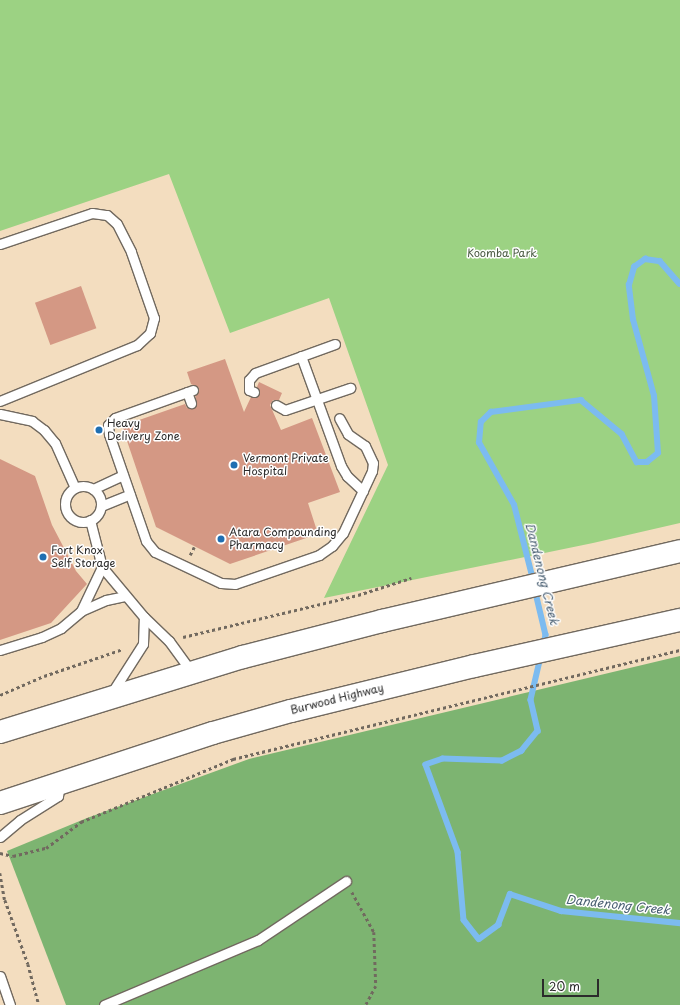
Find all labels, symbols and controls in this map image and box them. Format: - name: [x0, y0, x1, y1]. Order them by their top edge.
- park label: Koomba Park: [467, 246, 537, 260]
- place label: Heavy Delivery Zone: [107, 417, 179, 443]
- marker: Heavy Delivery Zone: [94, 425, 104, 435]
- place label: Vermont Private Hospital: [243, 452, 329, 478]
- marker: Vermont Private Hospital: [228, 459, 240, 471]
- water label: Dandenong Creek: [522, 522, 562, 626]
- place label: Atara Compounding Pharmacy: [229, 526, 337, 552]
- marker: Atara Compounding Pharmacy: [216, 534, 226, 544]
- place label: Fort Knox Self Storage: [51, 544, 116, 570]
- marker: Fort Knox Self Storage: [38, 552, 48, 562]
- street label: Burwood Highway: [289, 681, 385, 717]
- water label: Dandenong Creek: [565, 892, 671, 918]
- scale bar: [544, 971, 601, 997]
- text: 20 m: [549, 977, 580, 995]

